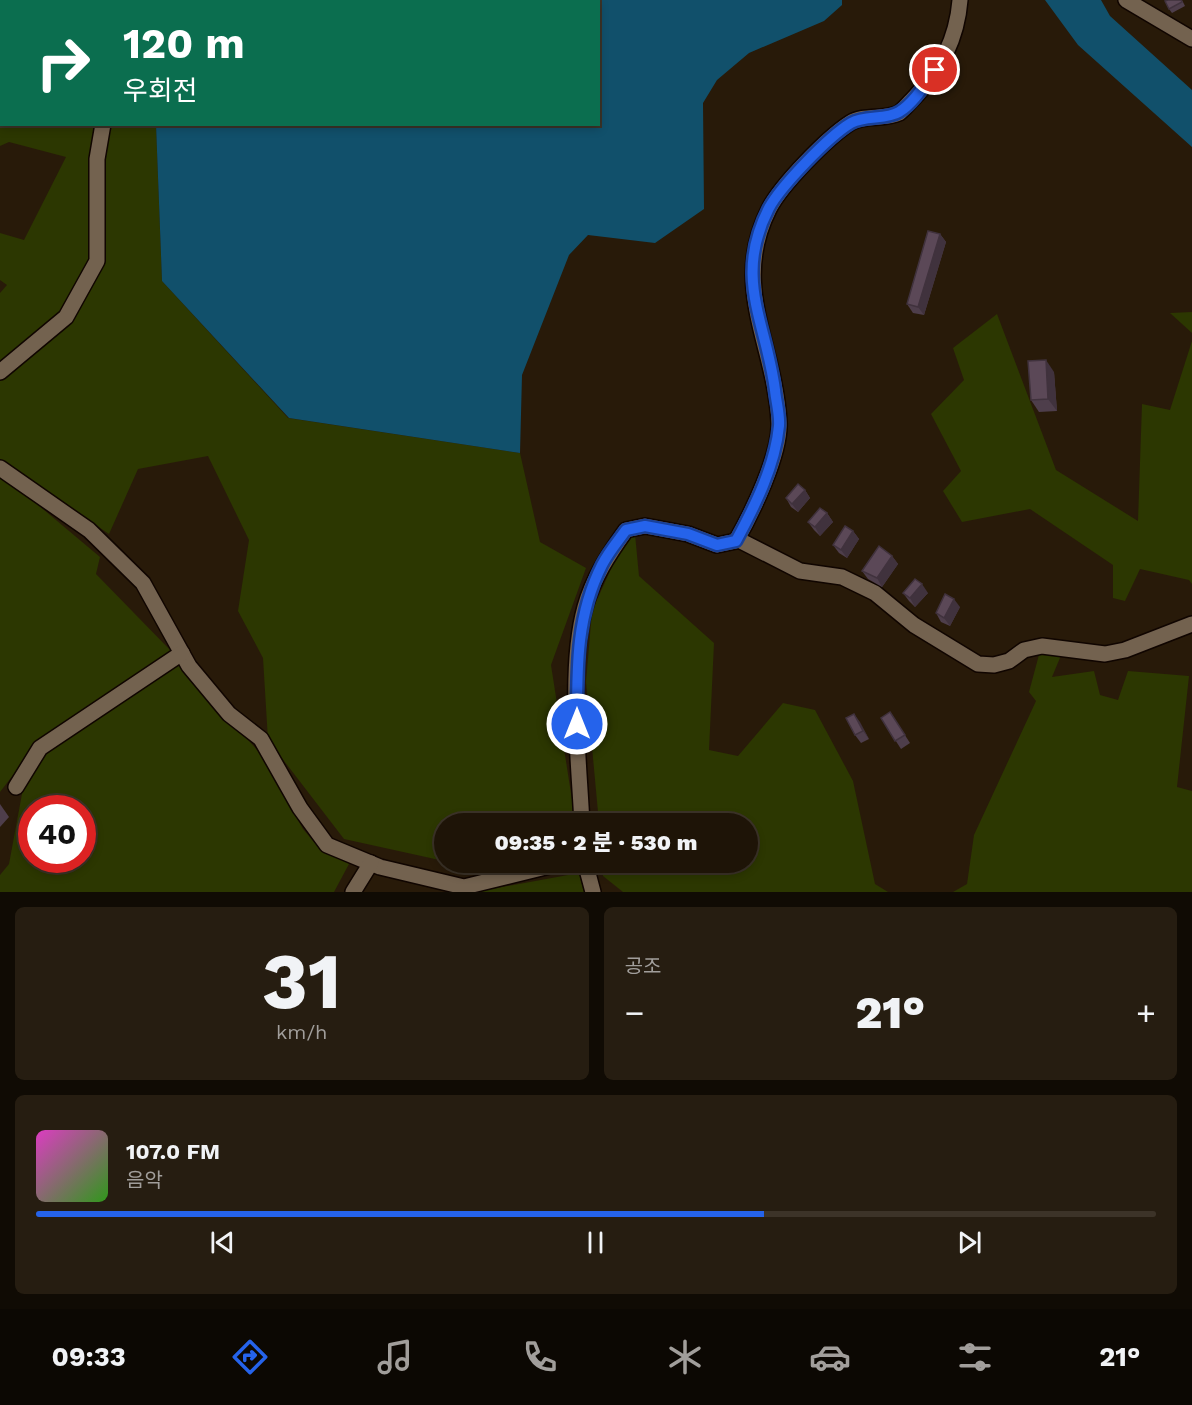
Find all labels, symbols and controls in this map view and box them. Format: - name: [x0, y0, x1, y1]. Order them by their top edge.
- text: 120 m: [123, 19, 245, 68]
- icon: right: [24, 24, 102, 102]
- pin: [909, 44, 960, 95]
- icon: arrive: [918, 53, 951, 86]
- text: 우회전: [123, 75, 198, 107]
- position arrow: [545, 692, 609, 756]
- speed limit sign: 40: [18, 795, 96, 873]
- text: 09:35 · 2 분 · 530 m: [495, 830, 697, 855]
- text: 31: [262, 935, 342, 1027]
- text: 공조: [625, 954, 661, 978]
- text: 21°: [855, 986, 925, 1039]
- text: −: [625, 993, 644, 1032]
- text: +: [1136, 993, 1156, 1032]
- text: km/h: [276, 1020, 328, 1044]
- text: 107.0 FM: [126, 1139, 220, 1164]
- text: 음악: [126, 1168, 163, 1192]
- icon: previous: [206, 1226, 239, 1259]
- icon: pause: [579, 1226, 612, 1259]
- icon: next: [953, 1226, 986, 1259]
- icon: directions: [229, 1336, 271, 1378]
- icon: music: [374, 1336, 416, 1378]
- icon: phone: [519, 1336, 561, 1378]
- icon: climate: [664, 1336, 706, 1378]
- icon: car: [809, 1336, 851, 1378]
- icon: filters: [954, 1336, 996, 1378]
- text: 09:33: [52, 1341, 126, 1373]
- text: 21°: [1099, 1341, 1140, 1373]

